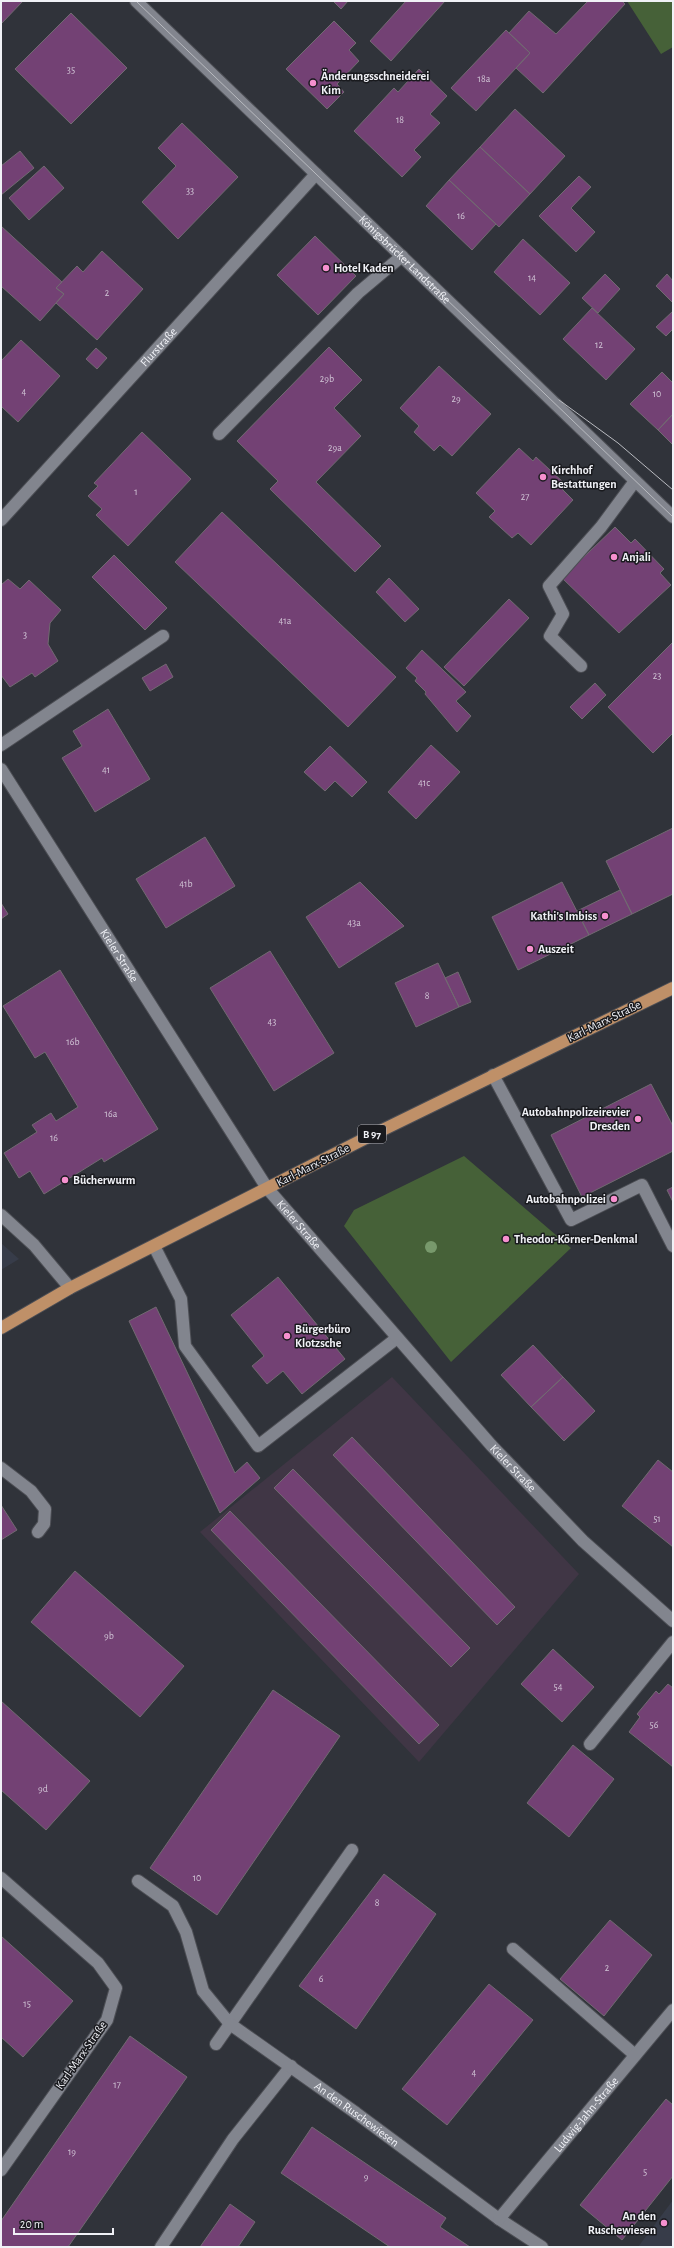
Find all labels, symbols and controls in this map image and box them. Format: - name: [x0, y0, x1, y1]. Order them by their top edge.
- house number: 35: [67, 65, 75, 75]
- place label: Änderungsschneiderei Kim: [321, 69, 429, 96]
- house number: 18a: [478, 74, 491, 84]
- marker: Änderungsschneiderei Kim: [308, 78, 318, 88]
- house number: 18: [396, 115, 404, 125]
- house number: 33: [186, 186, 194, 196]
- house number: 16: [457, 211, 465, 221]
- street label: Königsbrücker Landstraße: [357, 213, 453, 306]
- place label: Hotel Kaden: [334, 262, 394, 274]
- marker: Hotel Kaden: [321, 263, 331, 273]
- house number: 14: [528, 273, 536, 283]
- house number: 2: [105, 288, 110, 298]
- street label: Flurstraße: [138, 325, 179, 369]
- house number: 12: [595, 340, 603, 350]
- house number: 29b: [320, 374, 334, 384]
- house number: 4: [22, 387, 27, 397]
- house number: 10: [653, 389, 661, 399]
- house number: 29: [451, 394, 461, 404]
- house number: 29a: [328, 443, 342, 453]
- place label: Kirchhof Bestattungen: [551, 464, 617, 490]
- marker: Kirchhof Bestattungen: [538, 472, 548, 482]
- house number: 1: [134, 487, 138, 497]
- house number: 27: [521, 492, 529, 502]
- place label: Anjali: [622, 551, 651, 564]
- marker: Anjali: [609, 552, 619, 562]
- house number: 41a: [279, 616, 292, 626]
- house number: 3: [23, 630, 27, 640]
- house number: 23: [653, 671, 661, 681]
- house number: 41: [102, 765, 110, 775]
- house number: 41c: [418, 778, 430, 788]
- house number: 41b: [179, 879, 193, 889]
- place label: Kathi's Imbiss: [530, 910, 597, 922]
- marker: Kathi's Imbiss: [600, 911, 610, 921]
- house number: 43a: [347, 918, 361, 928]
- street label: Kieler Straße: [98, 927, 141, 984]
- place label: Auszeit: [538, 943, 574, 955]
- marker: Auszeit: [525, 944, 535, 954]
- house number: 8: [425, 991, 430, 1001]
- street label: Karl-Marx-Straße: [565, 998, 643, 1044]
- house number: 43: [268, 1017, 276, 1027]
- house number: 16b: [66, 1037, 80, 1047]
- place label: Autobahnpolizeirevier Dresden: [522, 1106, 631, 1132]
- house number: 16a: [105, 1109, 118, 1119]
- marker: Autobahnpolizeirevier Dresden: [633, 1114, 643, 1124]
- road number: B 97: [358, 1125, 386, 1143]
- house number: 16: [50, 1133, 58, 1143]
- street label: Karl-Marx-Straße: [275, 1141, 351, 1189]
- place label: Bücherwurm: [73, 1174, 136, 1186]
- marker: Bücherwurm: [60, 1175, 70, 1185]
- place label: Autobahnpolizei: [526, 1193, 606, 1205]
- marker: Autobahnpolizei: [609, 1194, 619, 1204]
- street label: Kieler Straße: [275, 1198, 323, 1251]
- place label: Theodor-Körner-Denkmal: [514, 1233, 638, 1245]
- marker: Theodor-Körner-Denkmal: [501, 1234, 511, 1244]
- place label: Bürgerbüro Klotzsche: [295, 1323, 351, 1349]
- marker: Bürgerbüro Klotzsche: [282, 1331, 292, 1341]
- street label: Kieler Straße: [488, 1442, 538, 1494]
- house number: 51: [653, 1514, 661, 1524]
- house number: 9b: [104, 1631, 114, 1641]
- house number: 54: [554, 1682, 563, 1692]
- house number: 56: [650, 1720, 659, 1730]
- house number: 9d: [38, 1784, 48, 1794]
- house number: 10: [193, 1873, 201, 1883]
- house number: 8: [375, 1898, 380, 1908]
- house number: 2: [605, 1963, 610, 1973]
- house number: 6: [319, 1974, 324, 1984]
- house number: 15: [23, 1999, 31, 2009]
- street label: Karl-Marx-Straße: [53, 2019, 109, 2091]
- house number: 4: [472, 2068, 477, 2078]
- street label: Ludwig-Jahn-Straße: [551, 2075, 621, 2154]
- house number: 17: [113, 2080, 121, 2090]
- street label: An den Ruschewiesen: [312, 2080, 401, 2149]
- house number: 19: [68, 2147, 76, 2157]
- house number: 5: [643, 2167, 647, 2177]
- house number: 9: [364, 2172, 369, 2182]
- scale bar: [14, 2210, 113, 2236]
- place label: An den Ruschewiesen: [588, 2210, 656, 2236]
- text: 20 m: [20, 2218, 43, 2230]
- marker: An den Ruschewiesen: [659, 2218, 669, 2228]

